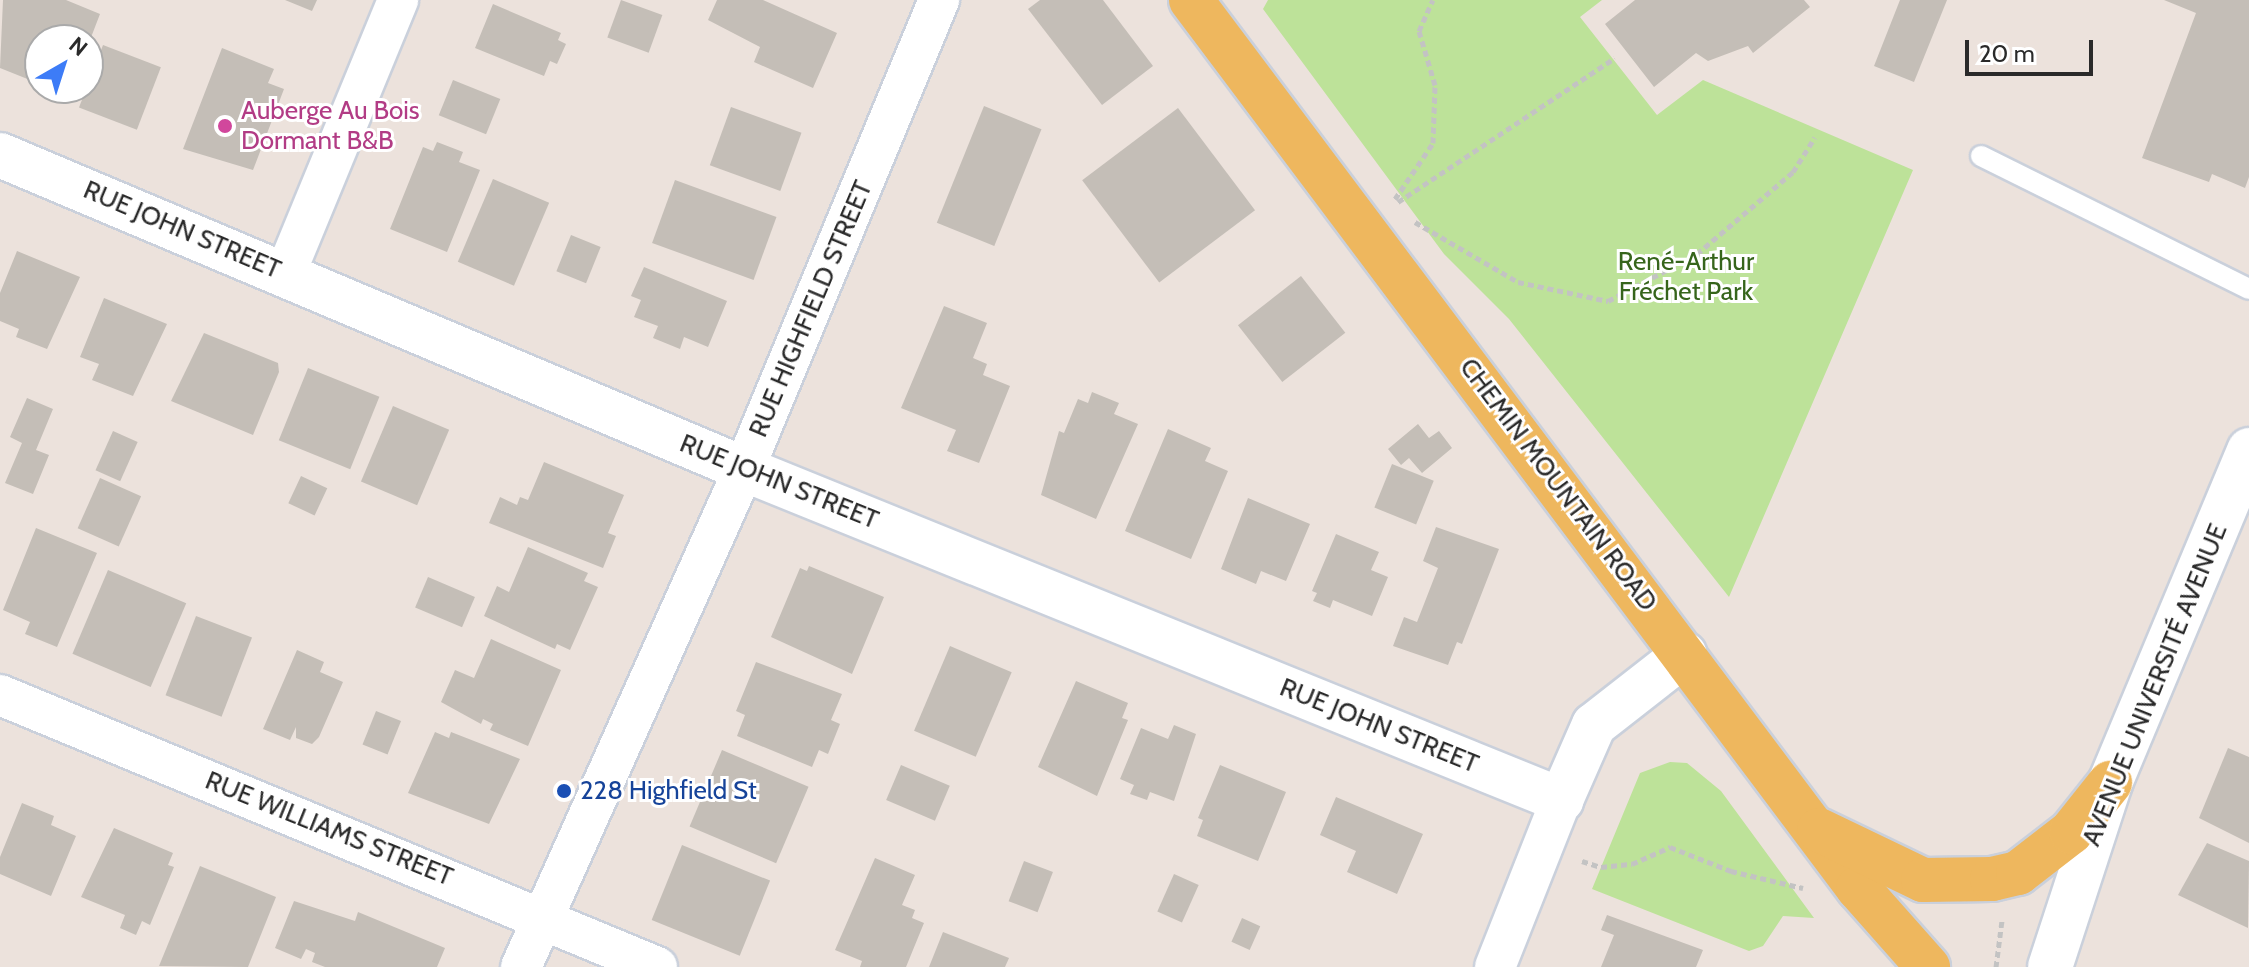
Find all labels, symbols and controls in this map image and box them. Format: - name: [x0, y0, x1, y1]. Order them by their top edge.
- north arrow: [24, 24, 104, 104]
- scale bar: [1969, 24, 2097, 74]
- text: N: [64, 31, 93, 62]
- text: 20 m: [1979, 39, 2035, 68]
- place label: Auberge Au Bois Dormant B&B: [241, 95, 420, 156]
- marker: Auberge Au Bois Dormant B&B: [216, 117, 234, 135]
- street label: RUE JOHN STREET: [79, 174, 285, 286]
- street label: RUE HIGHFIELD STREET: [743, 176, 879, 442]
- park label: René-Arthur Fréchet Park: [1618, 246, 1754, 308]
- street label: CHEMIN MOUNTAIN ROAD: [1453, 353, 1663, 617]
- street label: RUE JOHN STREET: [675, 428, 883, 536]
- street label: AVENUE UNIVERSITÉ AVENUE: [2076, 519, 2234, 851]
- street label: RUE JOHN STREET: [1275, 672, 1483, 780]
- street label: RUE WILLIAMS STREET: [201, 765, 457, 893]
- place label: 228 Highfield St: [580, 775, 757, 807]
- marker: 228 Highfield St: [555, 782, 573, 800]

